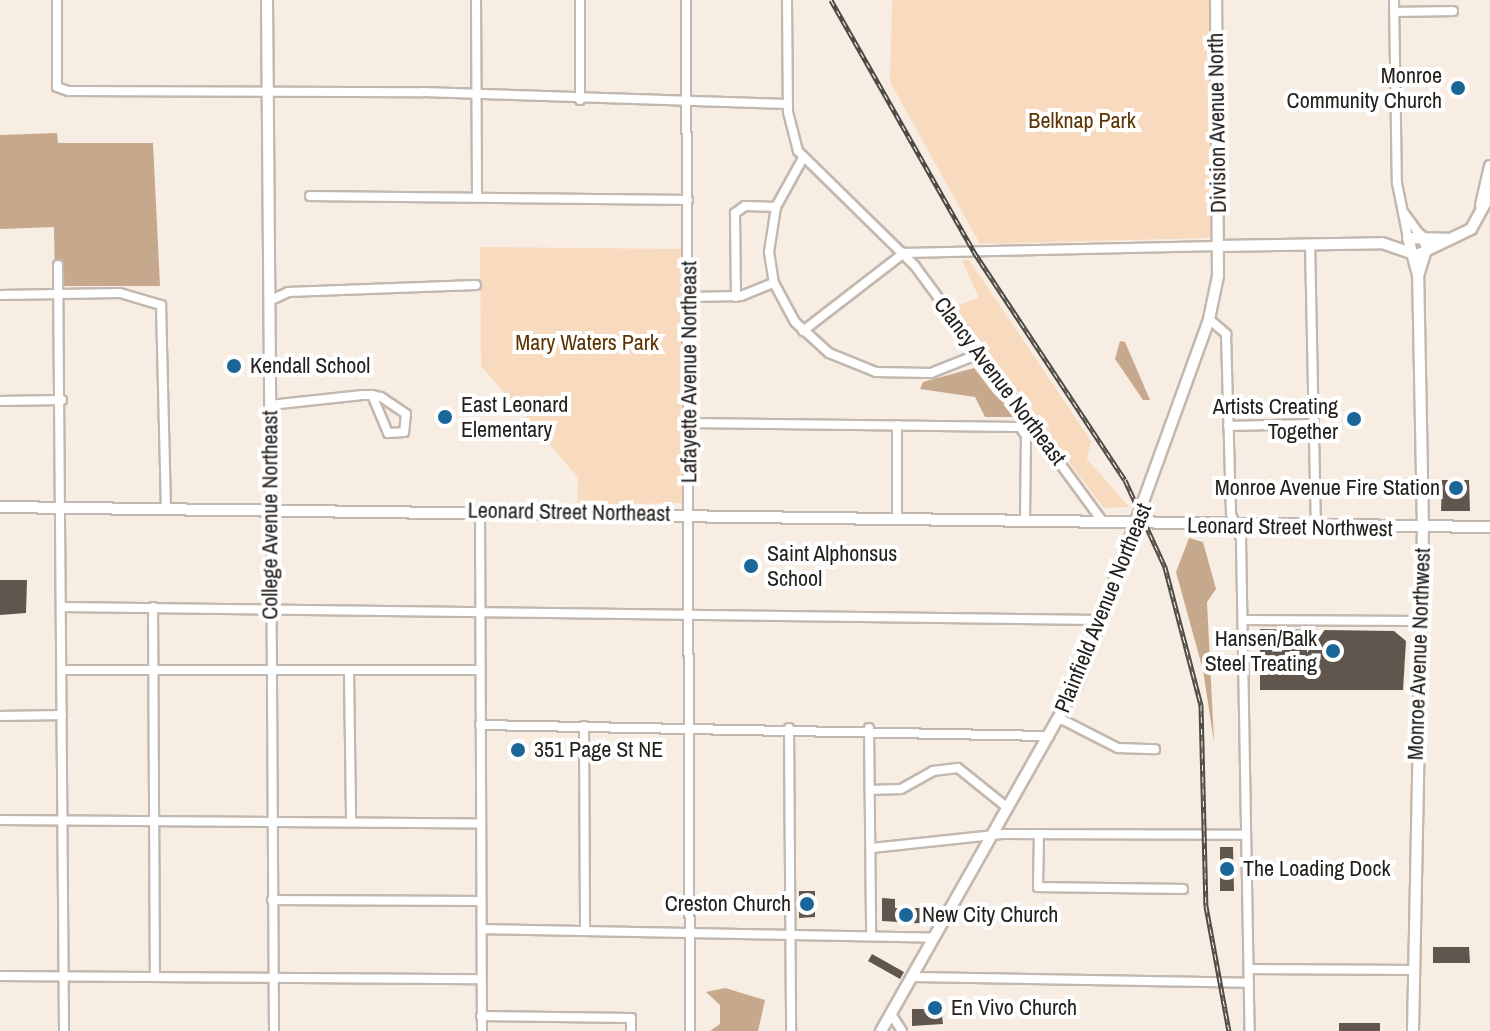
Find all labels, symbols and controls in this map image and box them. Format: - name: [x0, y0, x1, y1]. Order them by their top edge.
- street label: Division Avenue North: [1202, 32, 1232, 214]
- place label: Monroe Community Church: [1287, 62, 1442, 114]
- marker: Monroe Community Church: [1449, 79, 1467, 97]
- park label: Belknap Park: [1028, 108, 1136, 134]
- street label: Lafayette Avenue Northeast: [676, 260, 702, 484]
- street label: Clancy Avenue Northeast: [928, 291, 1072, 471]
- park label: Mary Waters Park: [515, 330, 659, 356]
- place label: Kendall School: [250, 353, 370, 379]
- marker: Kendall School: [225, 357, 243, 375]
- place label: East Leonard Elementary: [461, 391, 568, 442]
- place label: Artists Creating Together: [1213, 393, 1338, 444]
- marker: East Leonard Elementary: [436, 408, 454, 426]
- street label: College Avenue Northeast: [257, 410, 283, 620]
- marker: Artists Creating Together: [1345, 410, 1363, 428]
- place label: Monroe Avenue Fire Station: [1214, 475, 1440, 501]
- marker: Monroe Avenue Fire Station: [1447, 479, 1465, 497]
- street label: Leonard Street Northeast: [467, 497, 671, 527]
- street label: Plainfield Avenue Northeast: [1049, 499, 1157, 717]
- street label: Leonard Street Northwest: [1187, 512, 1393, 542]
- place label: Saint Alphonsus School: [767, 540, 898, 592]
- street label: Monroe Avenue Northwest: [1402, 547, 1436, 761]
- marker: Saint Alphonsus School: [742, 557, 760, 575]
- place label: Hansen/Balk Steel Treating: [1204, 625, 1317, 676]
- marker: Hansen/Balk Steel Treating: [1324, 642, 1342, 660]
- place label: 351 Page St NE: [534, 737, 663, 763]
- marker: 351 Page St NE: [509, 741, 527, 759]
- place label: The Loading Dock: [1243, 856, 1390, 882]
- marker: The Loading Dock: [1218, 860, 1236, 878]
- place label: Creston Church: [665, 891, 791, 917]
- marker: Creston Church: [798, 895, 816, 913]
- place label: New City Church: [922, 902, 1058, 928]
- marker: New City Church: [897, 906, 915, 924]
- place label: En Vivo Church: [951, 995, 1077, 1021]
- marker: En Vivo Church: [926, 999, 944, 1017]

